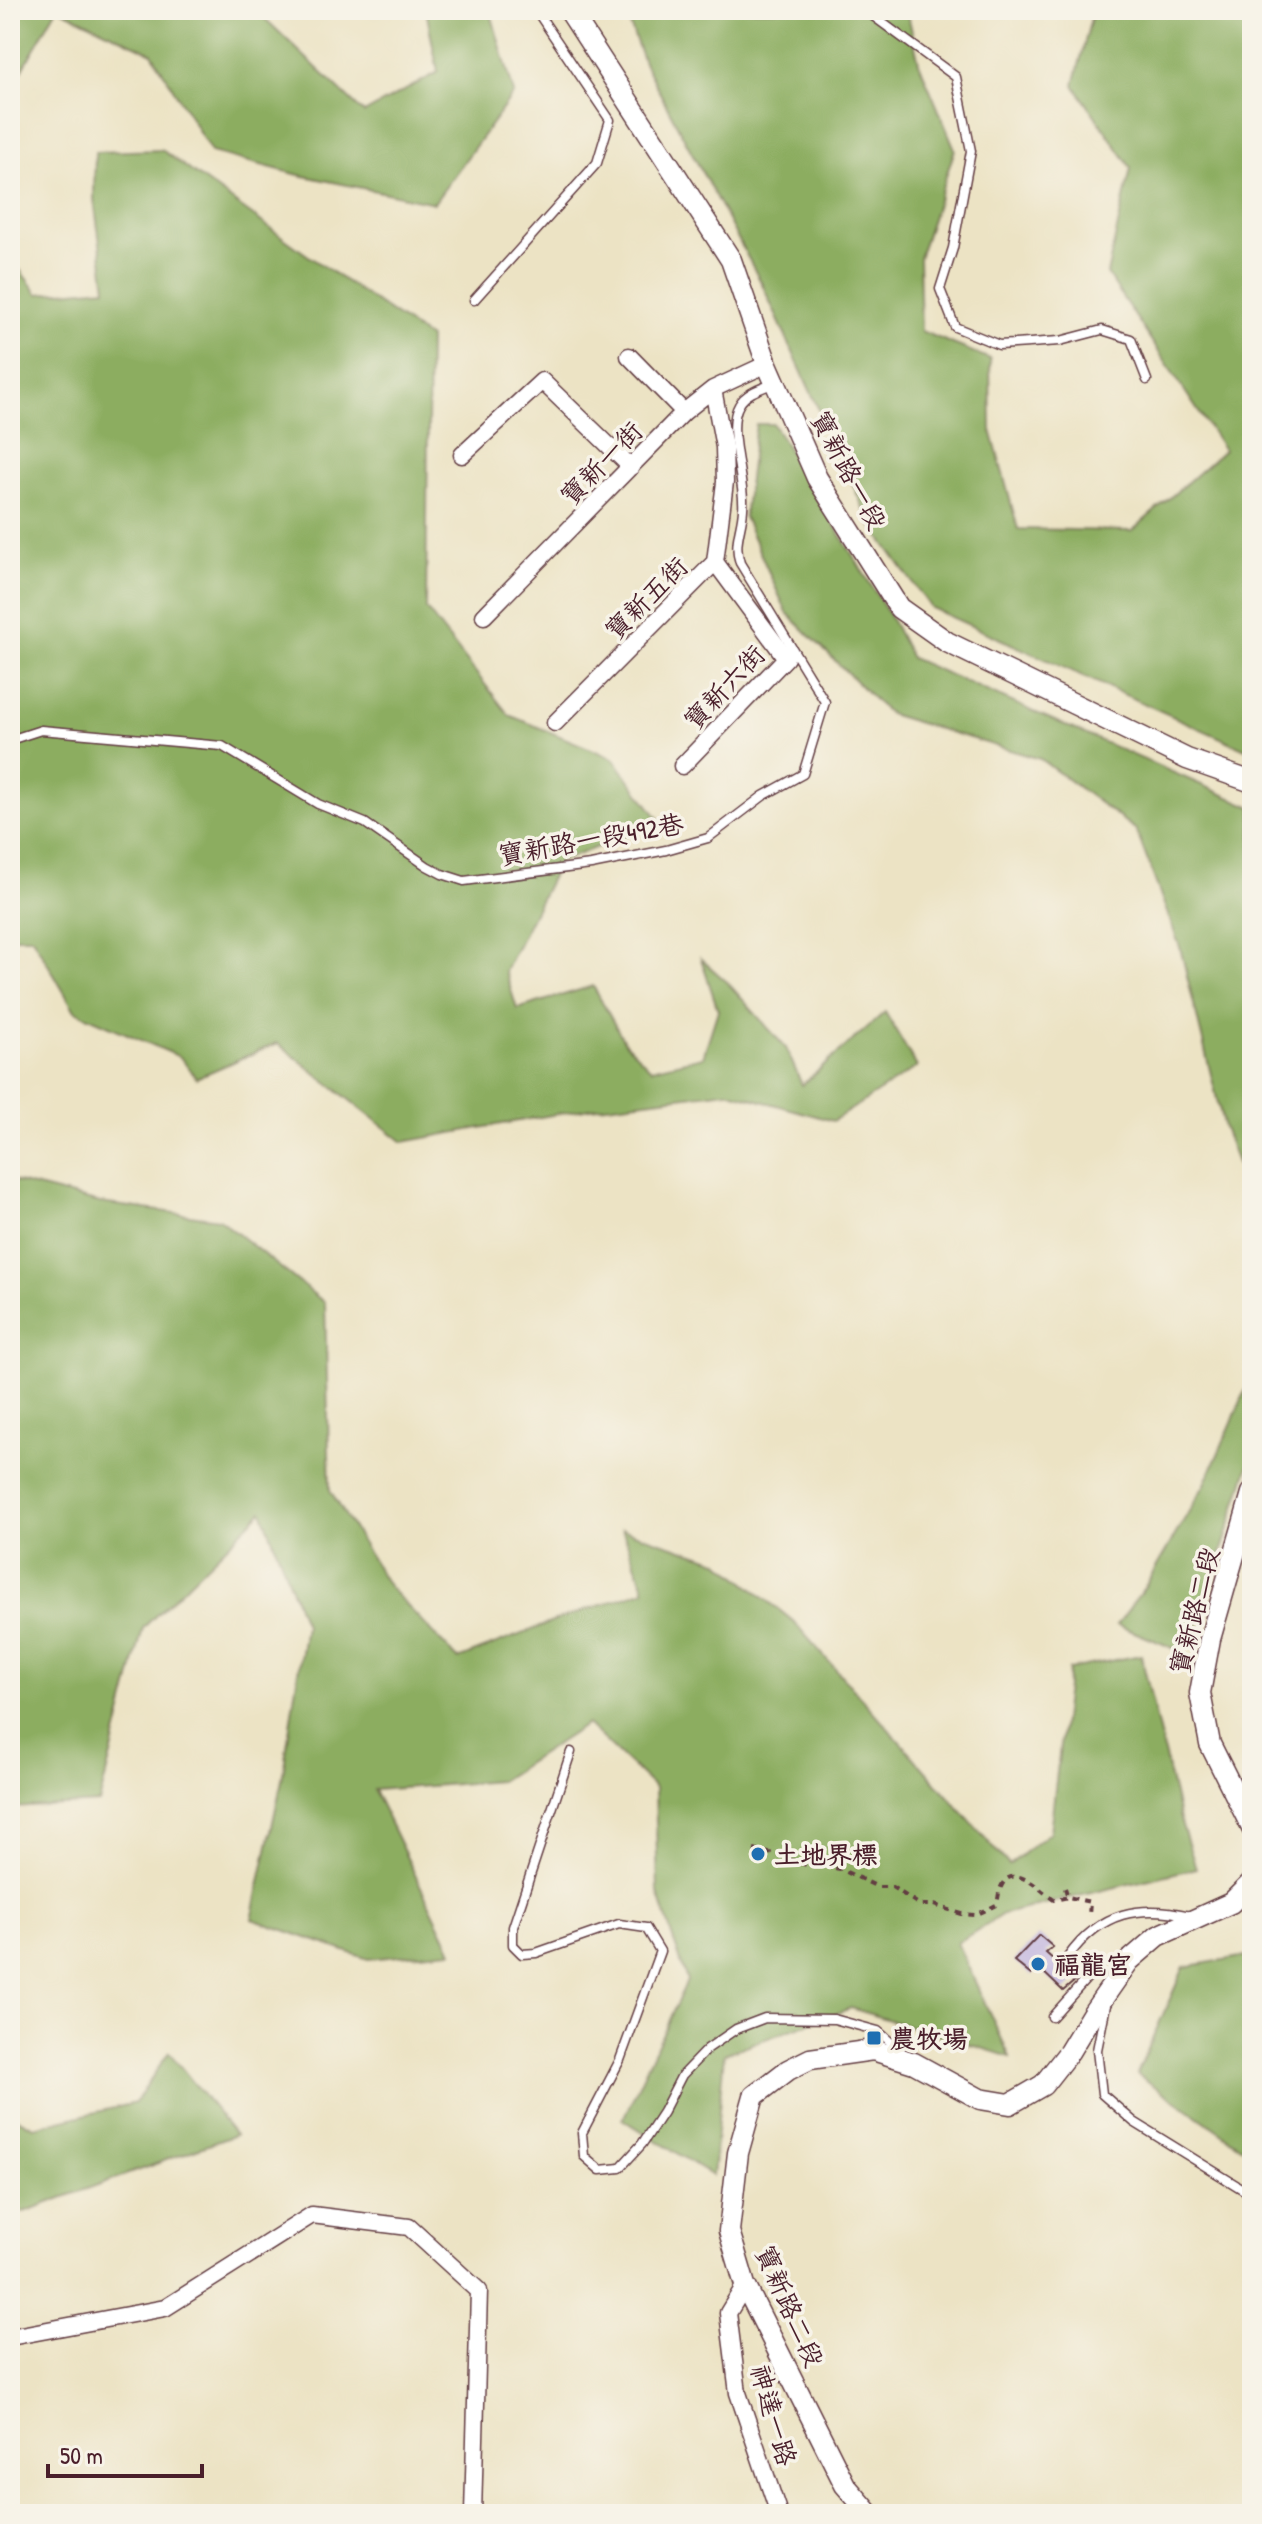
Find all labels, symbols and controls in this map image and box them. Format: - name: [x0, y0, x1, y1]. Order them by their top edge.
- street label: 寶新路一段: [803, 404, 895, 536]
- street label: 寶新一街: [552, 413, 650, 513]
- street label: 寶新五街: [597, 549, 695, 647]
- street label: 寶新六街: [676, 637, 772, 737]
- street label: 寶新路一段492巷: [496, 805, 686, 873]
- street label: 寶新路二段: [1161, 1544, 1227, 1678]
- place label: 土地界標: [774, 1837, 878, 1872]
- marker: 土地界標: [749, 1845, 767, 1863]
- place label: 福龍宮: [1054, 1947, 1132, 1982]
- marker: 福龍宮: [1029, 1955, 1047, 1973]
- place label: 農牧場: [890, 2021, 968, 2056]
- marker: 農牧場: [865, 2029, 883, 2047]
- street label: 寶新路二段: [748, 2239, 832, 2373]
- street label: 神達一路: [743, 2360, 805, 2470]
- scale bar: [48, 2428, 202, 2478]
- text: 50 m: [60, 2439, 103, 2471]

